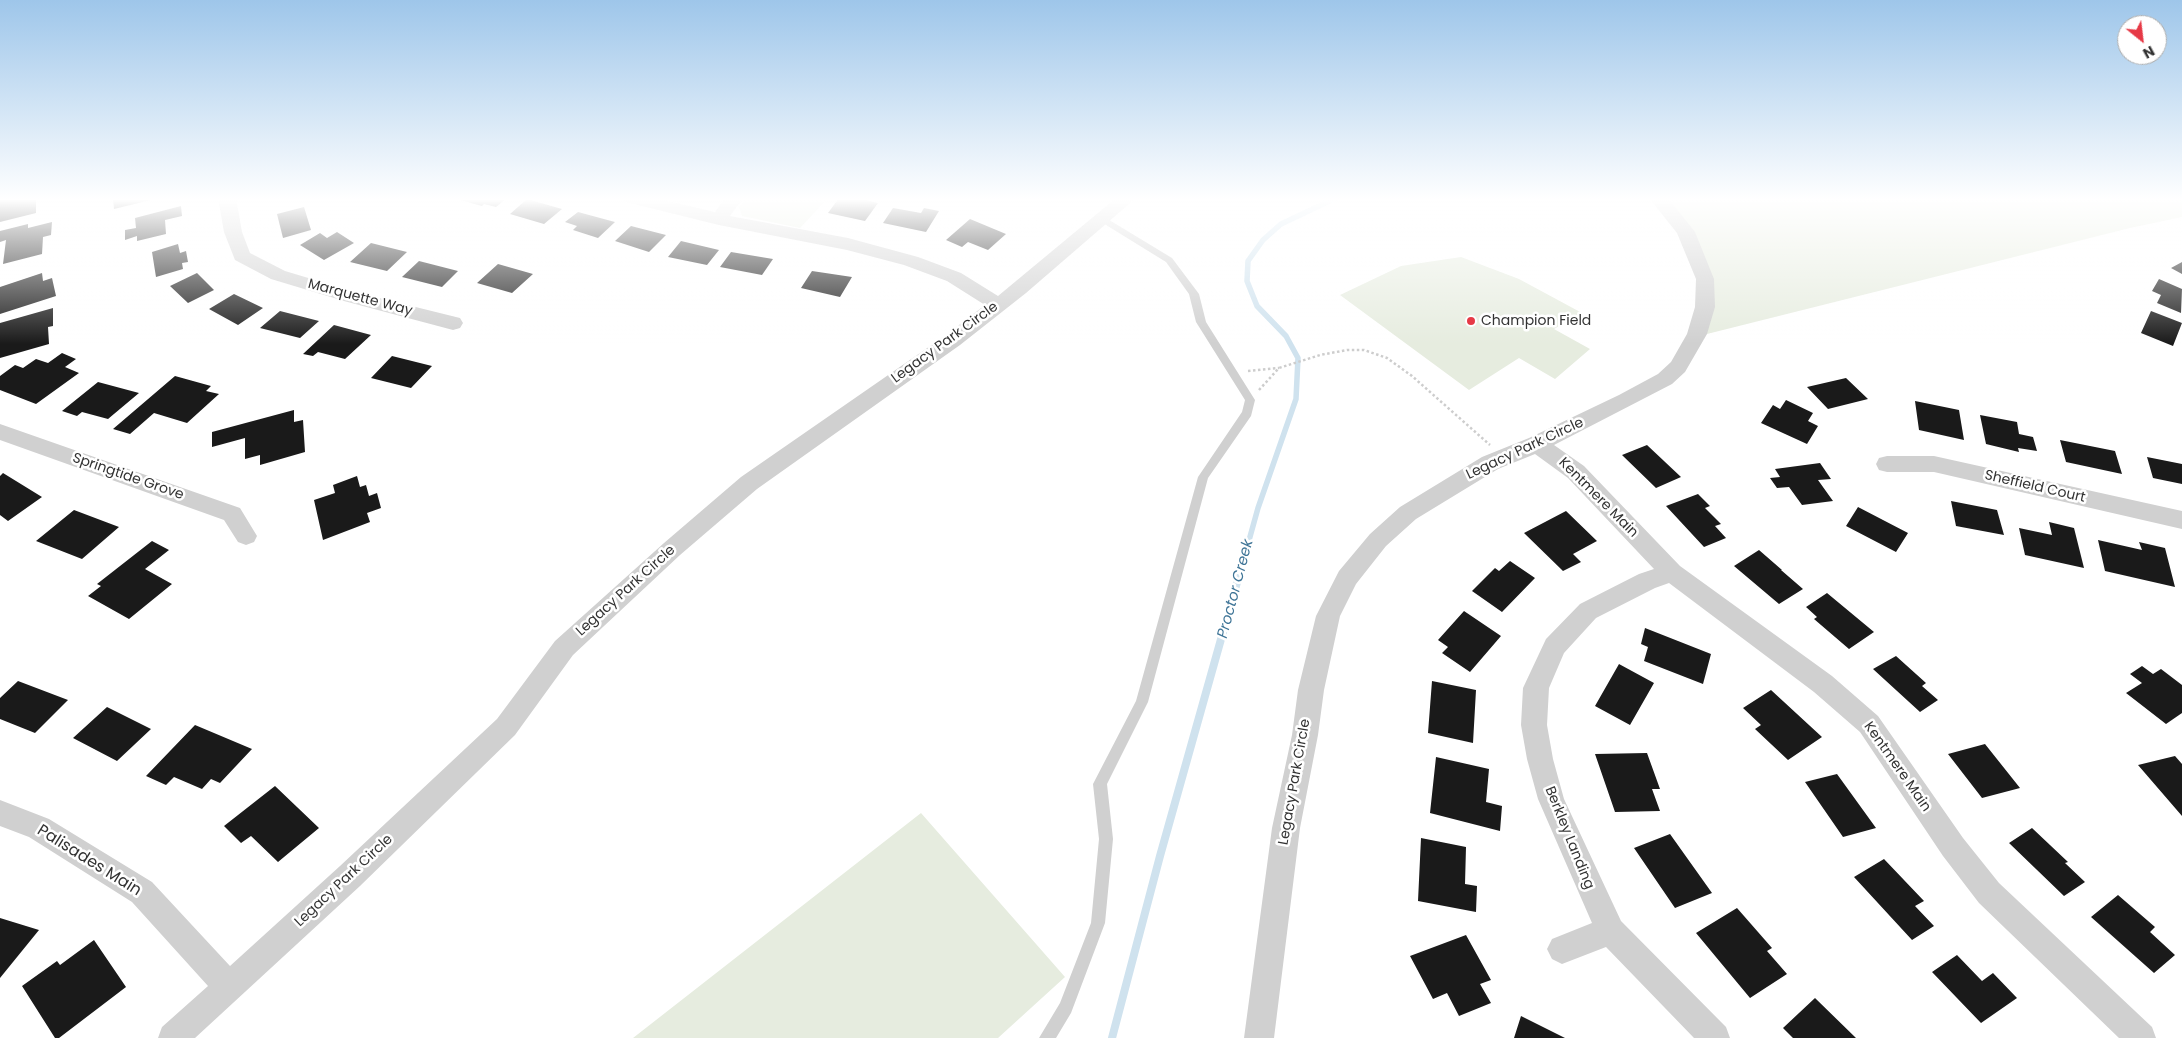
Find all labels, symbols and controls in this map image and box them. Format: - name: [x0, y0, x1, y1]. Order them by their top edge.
- north arrow: [2117, 15, 2167, 65]
- text: N: [2139, 41, 2158, 64]
- street label: Marquette Way: [306, 276, 414, 320]
- street label: Legacy Park Circle: [888, 299, 1002, 387]
- place label: Champion Field: [1481, 313, 1591, 329]
- marker: Champion Field: [1465, 315, 1477, 327]
- street label: Legacy Park Circle: [1464, 414, 1586, 484]
- street label: Springtide Grove: [70, 450, 186, 504]
- street label: Kentmere Main: [1555, 455, 1641, 541]
- street label: Sheffield Court: [1983, 467, 2087, 507]
- water label: Proctor Creek: [1214, 538, 1258, 640]
- street label: Legacy Park Circle: [573, 542, 679, 640]
- street label: Legacy Park Circle: [1276, 718, 1314, 846]
- street label: Kentmere Main: [1860, 719, 1934, 815]
- street label: Berkley Landing: [1541, 784, 1597, 892]
- street label: Palisades Main: [33, 821, 145, 901]
- street label: Legacy Park Circle: [292, 831, 396, 931]

